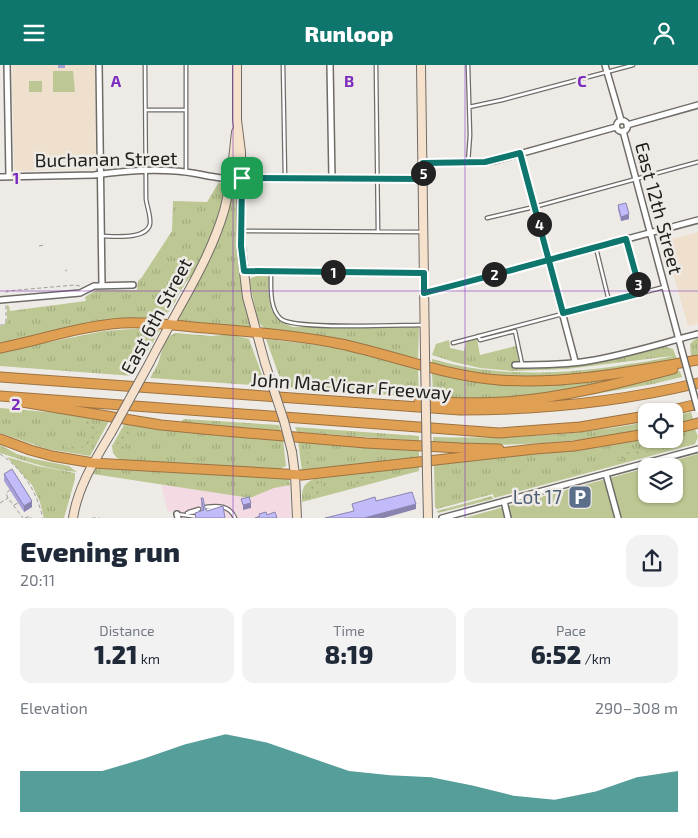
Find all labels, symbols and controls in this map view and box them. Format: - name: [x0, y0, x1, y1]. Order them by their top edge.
- icon: menu: [20, 19, 48, 47]
- icon: person: [650, 19, 678, 47]
- text: Runloop: [305, 20, 393, 46]
- text: A: [111, 71, 122, 90]
- text: B: [344, 71, 354, 90]
- text: C: [577, 71, 587, 90]
- street label: East 12th Street: [631, 139, 688, 276]
- street label: Buchanan Street: [34, 146, 178, 171]
- pin: [221, 157, 263, 199]
- pin: 5: [410, 161, 436, 185]
- icon: arrive: [228, 164, 256, 192]
- text: 5: [420, 165, 427, 182]
- text: 1: [13, 168, 19, 187]
- pin: 4: [526, 211, 552, 237]
- text: 4: [535, 216, 544, 233]
- street label: East 6th Street: [115, 254, 196, 378]
- pin: 1: [320, 259, 346, 285]
- pin: 2: [482, 261, 506, 287]
- text: 1: [330, 264, 337, 281]
- text: 2: [490, 266, 499, 283]
- pin: 3: [626, 271, 650, 297]
- text: 3: [635, 276, 642, 293]
- street label: John MacVicar Freeway: [250, 367, 452, 404]
- text: 2: [11, 394, 21, 413]
- map controls: [638, 403, 683, 503]
- button: locate: [638, 403, 683, 448]
- button: layers: [638, 458, 683, 503]
- parking icon: Lot 17: [567, 484, 593, 510]
- place label: Lot 17: [513, 485, 562, 508]
- text: Evening run: [20, 534, 180, 568]
- button: share: [626, 535, 678, 587]
- text: 20:11: [20, 570, 55, 589]
- text: Distance: [99, 622, 155, 639]
- text: Time: [333, 622, 365, 639]
- text: Pace: [556, 622, 586, 639]
- text: 1.21: [94, 639, 138, 669]
- text: 8:19: [325, 639, 373, 669]
- text: 6:52: [531, 639, 581, 669]
- text: km: [138, 650, 160, 667]
- text: /km: [581, 650, 611, 667]
- text: Elevation: [20, 698, 88, 717]
- text: 290–308 m: [595, 698, 678, 717]

